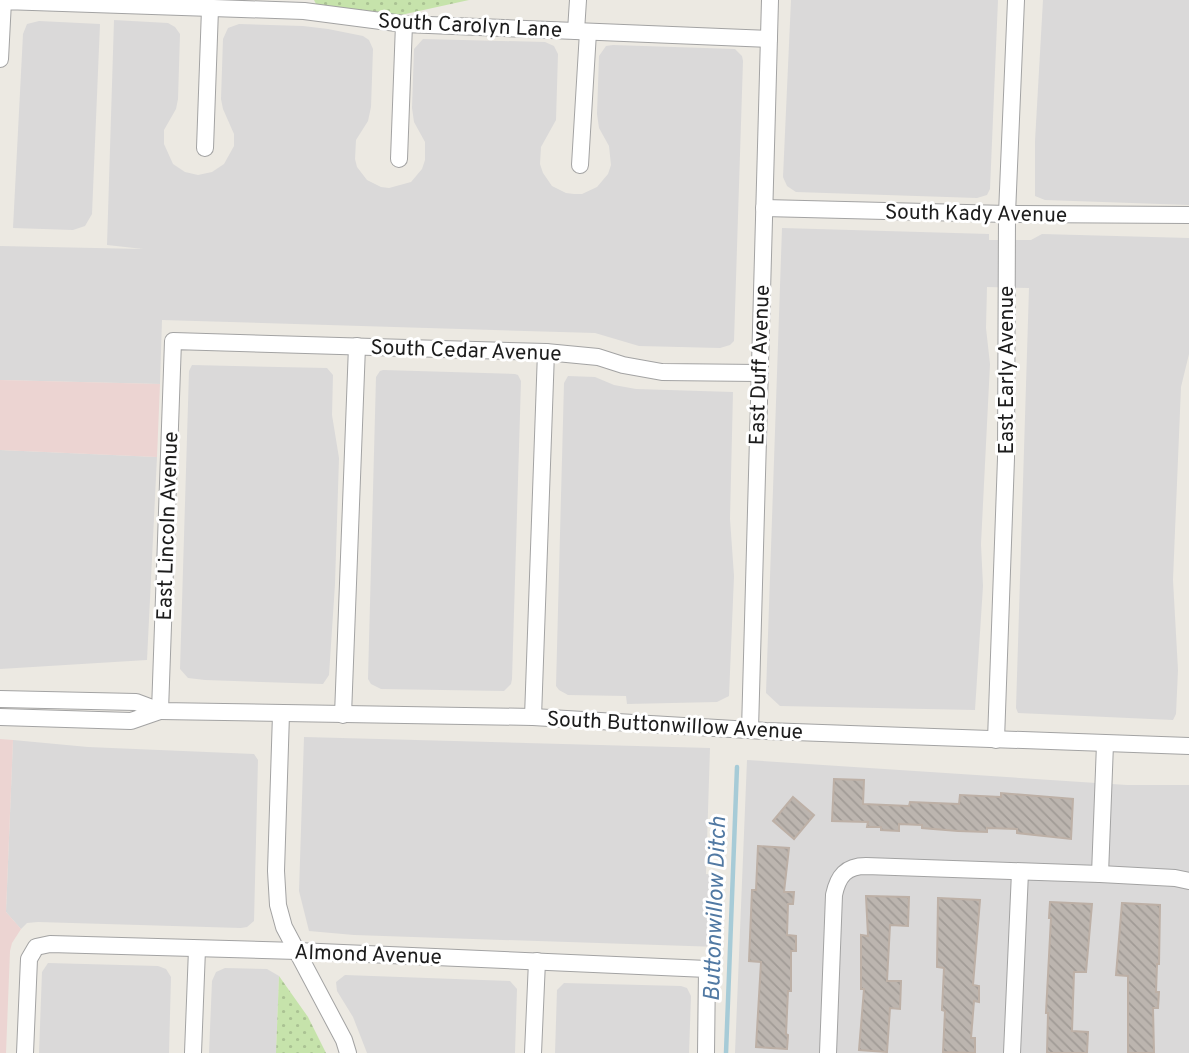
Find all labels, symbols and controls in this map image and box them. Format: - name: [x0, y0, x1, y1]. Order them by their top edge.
- street label: South Carolyn Lane: [377, 8, 563, 45]
- street label: South Kady Avenue: [885, 199, 1067, 230]
- street label: East Duff Avenue: [744, 284, 777, 446]
- street label: East Early Avenue: [994, 286, 1021, 454]
- street label: South Cedar Avenue: [370, 335, 562, 368]
- street label: East Lincoln Avenue: [152, 431, 185, 621]
- street label: South Buttonwillow Avenue: [546, 706, 804, 747]
- water label: Buttonwillow Ditch: [699, 816, 734, 1002]
- street label: Almond Avenue: [294, 939, 442, 972]

